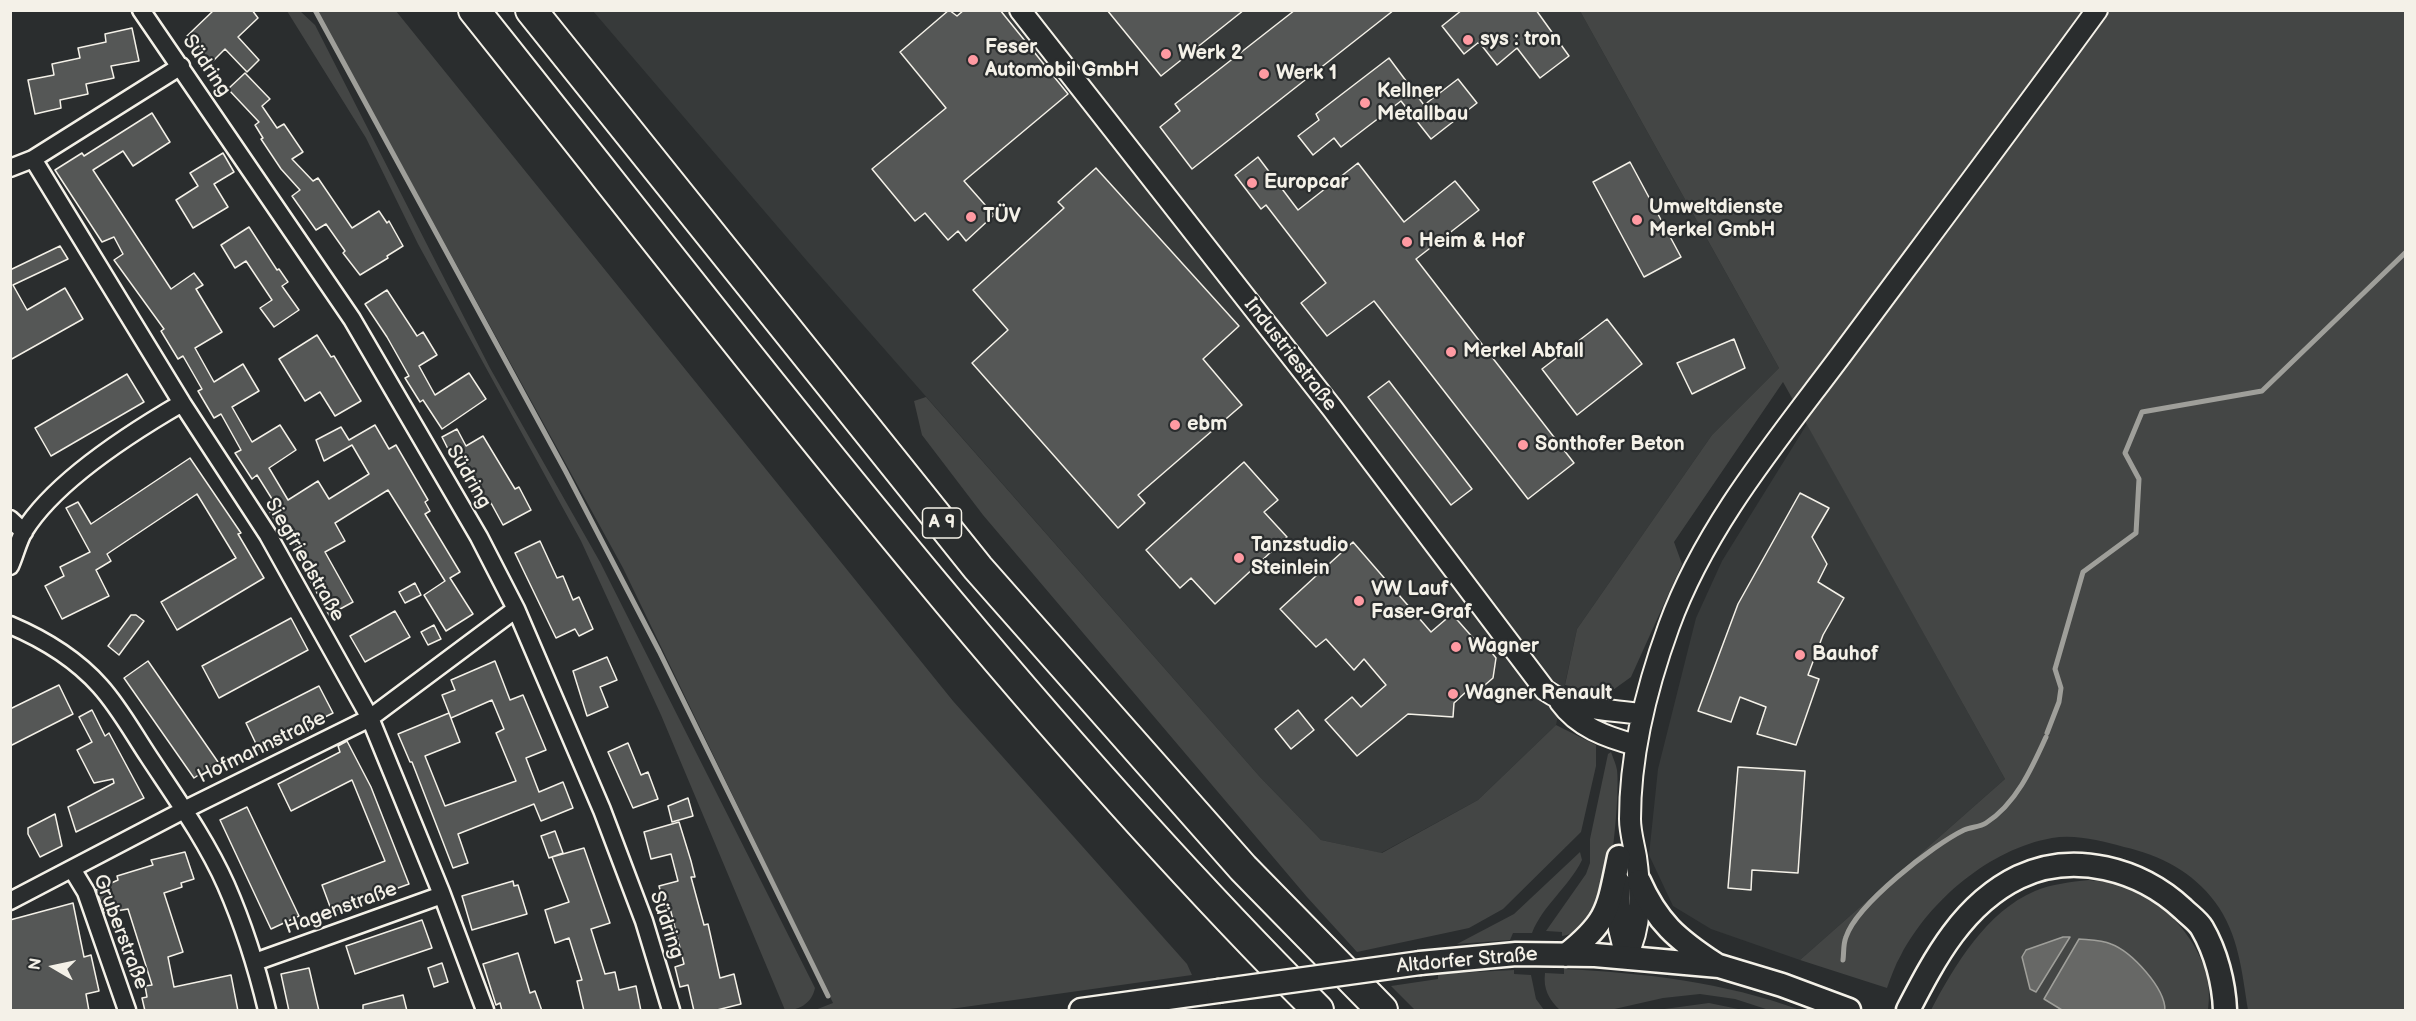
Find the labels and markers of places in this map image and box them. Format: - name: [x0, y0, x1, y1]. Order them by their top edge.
- place label: sys : tron: [1480, 28, 1561, 52]
- marker: sys : tron: [1461, 33, 1475, 47]
- place label: Feser Automobil GmbH: [985, 36, 1139, 83]
- place label: Werk 2: [1178, 42, 1243, 66]
- marker: Werk 2: [1159, 47, 1173, 61]
- marker: Feser Automobil GmbH: [966, 53, 980, 67]
- place label: Werk 1: [1276, 62, 1337, 86]
- marker: Werk 1: [1257, 67, 1271, 81]
- place label: Kellner Metallbau: [1377, 80, 1468, 127]
- marker: Kellner Metallbau: [1358, 96, 1372, 110]
- place label: Europcar: [1264, 171, 1349, 195]
- marker: Europcar: [1245, 176, 1259, 190]
- place label: Umweltdienste Merkel GmbH: [1649, 196, 1783, 243]
- place label: TÜV: [983, 205, 1021, 229]
- marker: TÜV: [964, 210, 978, 224]
- marker: Umweltdienste Merkel GmbH: [1630, 213, 1644, 227]
- place label: Heim & Hof: [1419, 230, 1525, 254]
- marker: Heim & Hof: [1400, 235, 1414, 249]
- place label: Merkel Abfall: [1463, 340, 1584, 364]
- marker: Merkel Abfall: [1444, 345, 1458, 359]
- place label: ebm: [1187, 413, 1227, 437]
- marker: ebm: [1168, 418, 1182, 432]
- place label: Sonthofer Beton: [1535, 433, 1685, 457]
- marker: Sonthofer Beton: [1516, 438, 1530, 452]
- place label: Tanzstudio Steinlein: [1251, 534, 1348, 581]
- marker: Tanzstudio Steinlein: [1232, 551, 1246, 565]
- place label: VW Lauf Faser-Graf: [1371, 578, 1472, 625]
- marker: VW Lauf Faser-Graf: [1352, 594, 1366, 608]
- place label: Wagner: [1468, 635, 1539, 659]
- marker: Wagner: [1449, 640, 1463, 654]
- place label: Bauhof: [1812, 643, 1878, 667]
- marker: Bauhof: [1793, 648, 1807, 662]
- place label: Wagner Renault: [1465, 682, 1612, 706]
- marker: Wagner Renault: [1446, 687, 1460, 701]

